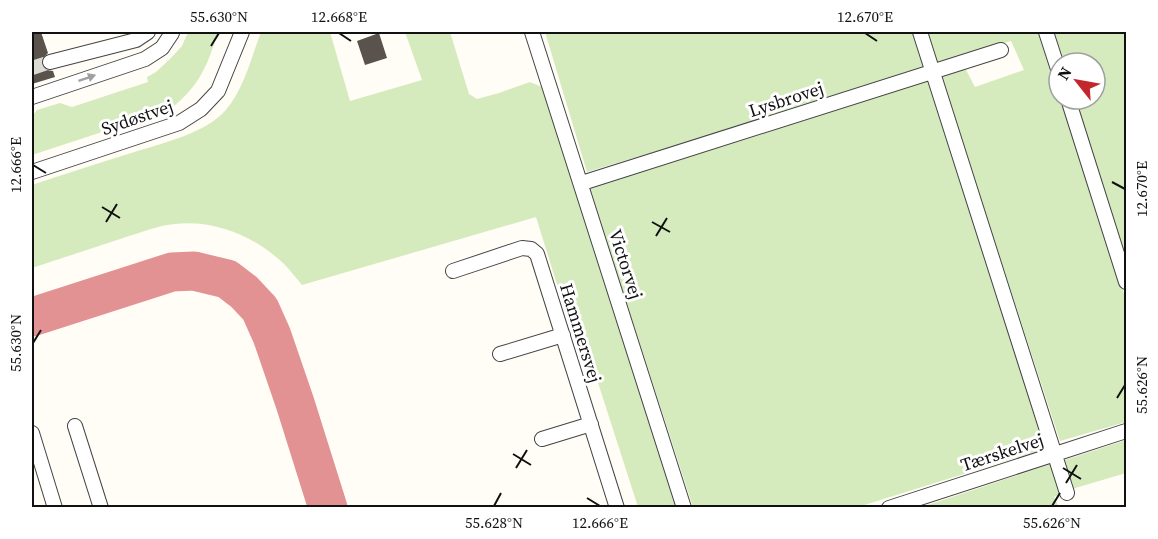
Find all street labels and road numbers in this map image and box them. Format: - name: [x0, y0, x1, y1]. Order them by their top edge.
- street label: Lysbrovej: [745, 75, 827, 123]
- street label: Sydøstvej: [98, 93, 176, 141]
- street label: Victorvej: [603, 226, 649, 302]
- street label: Hammersvej: [554, 280, 608, 386]
- street label: Tærskelvej: [957, 427, 1047, 477]

